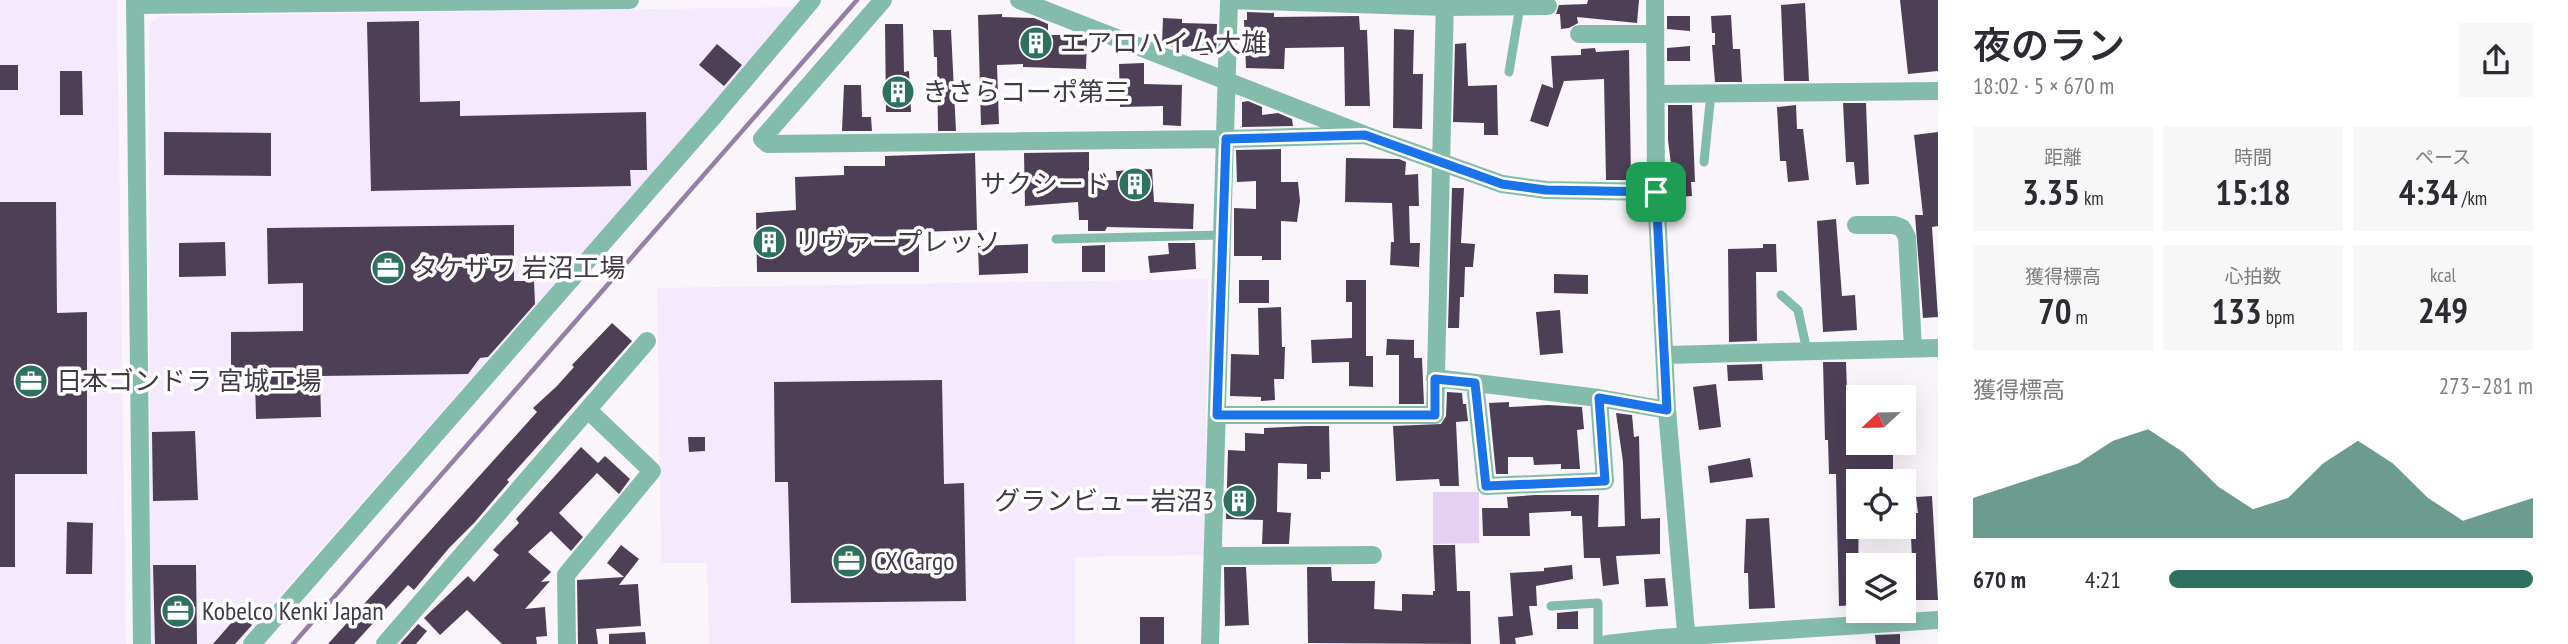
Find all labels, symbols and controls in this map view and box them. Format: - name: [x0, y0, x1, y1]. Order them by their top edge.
- text: 夜のラン: [1973, 20, 2125, 69]
- button: share: [2459, 23, 2533, 97]
- building icon: エアロハイム大雄: [1017, 24, 1055, 62]
- place label: エアロハイム大雄: [1060, 26, 1267, 59]
- text: 18:02 · 5 × 670 m: [1973, 71, 2114, 100]
- building icon: きさらコーポ第三: [879, 73, 917, 111]
- place label: きさらコーポ第三: [922, 75, 1130, 108]
- text: 距離: [2044, 145, 2082, 169]
- text: 時間: [2234, 145, 2272, 169]
- text: ペース: [2415, 145, 2471, 169]
- pin: [1626, 162, 1686, 222]
- building icon: サクシード: [1116, 165, 1154, 203]
- place label: サクシード: [980, 167, 1110, 200]
- text: 3.35: [2022, 169, 2080, 215]
- text: 15:18: [2215, 169, 2291, 215]
- text: 4:34: [2399, 169, 2458, 215]
- icon: arrive: [1637, 173, 1675, 211]
- text: km: [2080, 186, 2104, 210]
- text: /km: [2458, 186, 2487, 210]
- building icon: リヴァープレッソ: [750, 223, 788, 261]
- place label: リヴァープレッソ: [794, 225, 1000, 258]
- office icon: タケザワ 岩沼工場: [369, 249, 407, 287]
- place label: タケザワ 岩沼工場: [412, 251, 626, 284]
- text: kcal: [2430, 263, 2456, 287]
- text: 獲得標高: [2025, 264, 2101, 288]
- text: 心拍数: [2224, 264, 2282, 288]
- text: 249: [2418, 287, 2468, 333]
- text: 70: [2038, 288, 2072, 334]
- text: 133: [2211, 288, 2262, 334]
- text: m: [2072, 305, 2088, 329]
- text: bpm: [2262, 305, 2295, 329]
- office icon: 日本ゴンドラ 宮城工場: [12, 362, 50, 400]
- place label: 日本ゴンドラ 宮城工場: [56, 364, 322, 397]
- text: 273–281 m: [2439, 371, 2533, 400]
- text: 獲得標高: [1973, 375, 2065, 404]
- north arrow: [1846, 385, 1916, 455]
- map controls: [1846, 385, 1916, 623]
- button: locate: [1846, 469, 1916, 539]
- building icon: グランビュー岩沼3: [1220, 482, 1258, 520]
- place label: グランビュー岩沼3: [994, 484, 1214, 517]
- office icon: CX Cargo: [830, 542, 868, 580]
- place label: CX Cargo: [874, 544, 954, 577]
- button: layers: [1846, 553, 1916, 623]
- text: 670 m: [1973, 565, 2026, 594]
- text: 4:21: [2085, 565, 2121, 594]
- office icon: Kobelco Kenki Japan: [159, 592, 197, 630]
- place label: Kobelco Kenki Japan: [202, 594, 384, 627]

